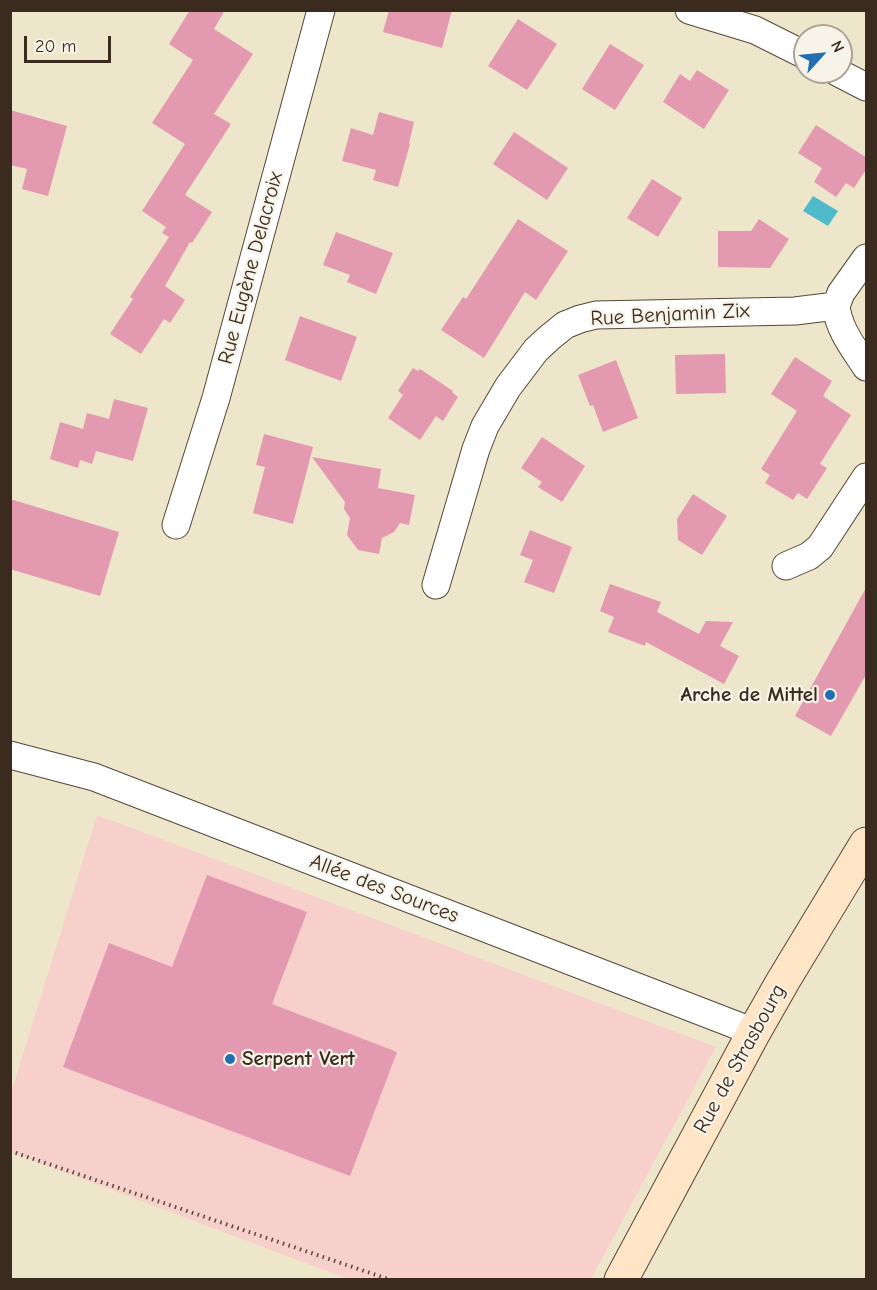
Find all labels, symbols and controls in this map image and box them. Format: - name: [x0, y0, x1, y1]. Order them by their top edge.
- scale bar: [27, 24, 114, 62]
- north arrow: [793, 24, 853, 84]
- text: 20 m: [35, 36, 76, 57]
- text: N: [827, 38, 848, 55]
- street label: Rue Eugène Delacroix: [213, 169, 289, 367]
- street label: Rue Benjamin Zix: [590, 298, 750, 332]
- place label: Arche de Mittel: [681, 682, 818, 708]
- marker: Arche de Mittel: [823, 688, 837, 702]
- street label: Allée des Sources: [306, 849, 462, 929]
- street label: Rue de Strasbourg: [689, 980, 791, 1138]
- place label: Serpent Vert: [242, 1046, 355, 1072]
- marker: Serpent Vert: [223, 1052, 237, 1066]

